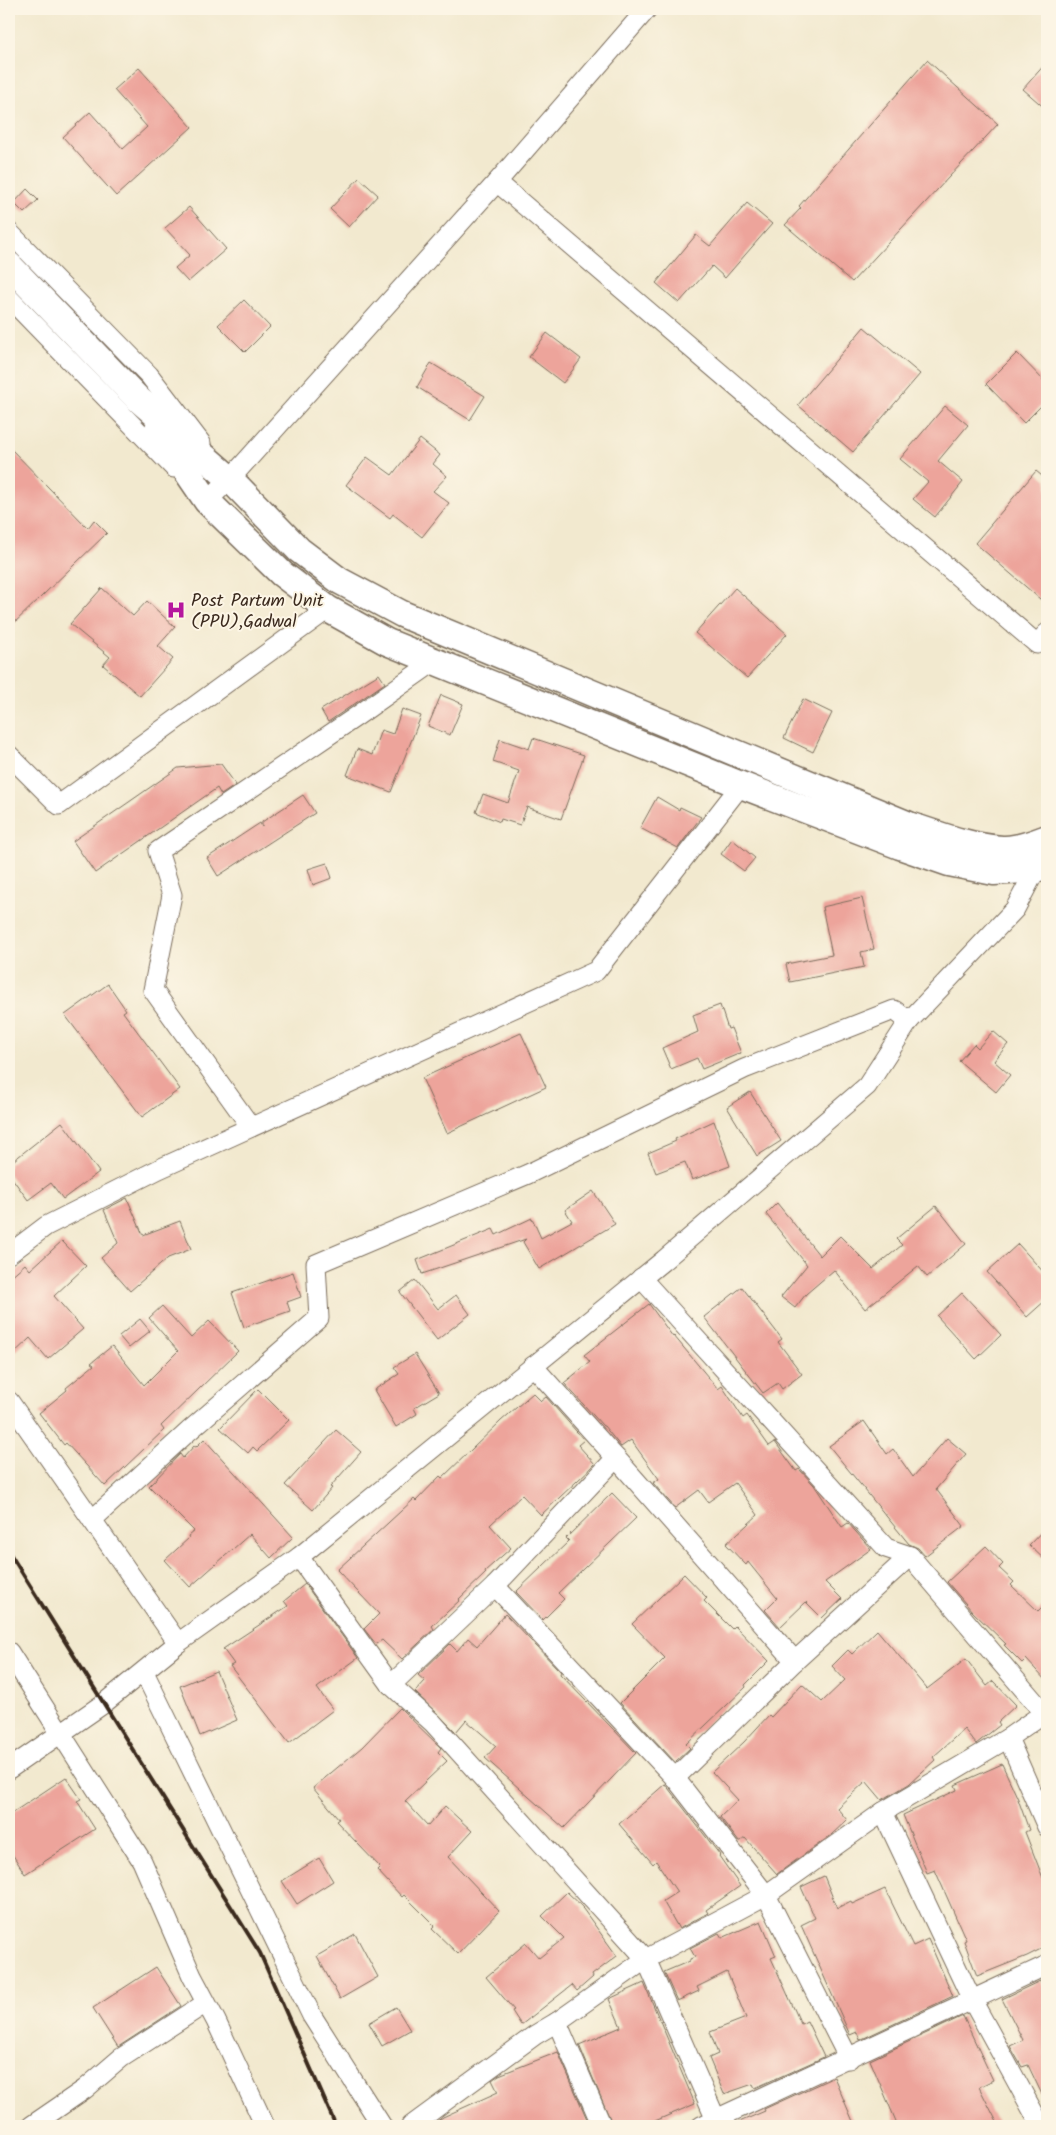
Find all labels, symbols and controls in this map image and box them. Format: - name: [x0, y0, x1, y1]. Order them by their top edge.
- place label: Post Partum Unit (PPU),Gadwal: [191, 587, 325, 637]
- hospital icon: Post Partum Unit (PPU),Gadwal: [165, 599, 187, 621]

